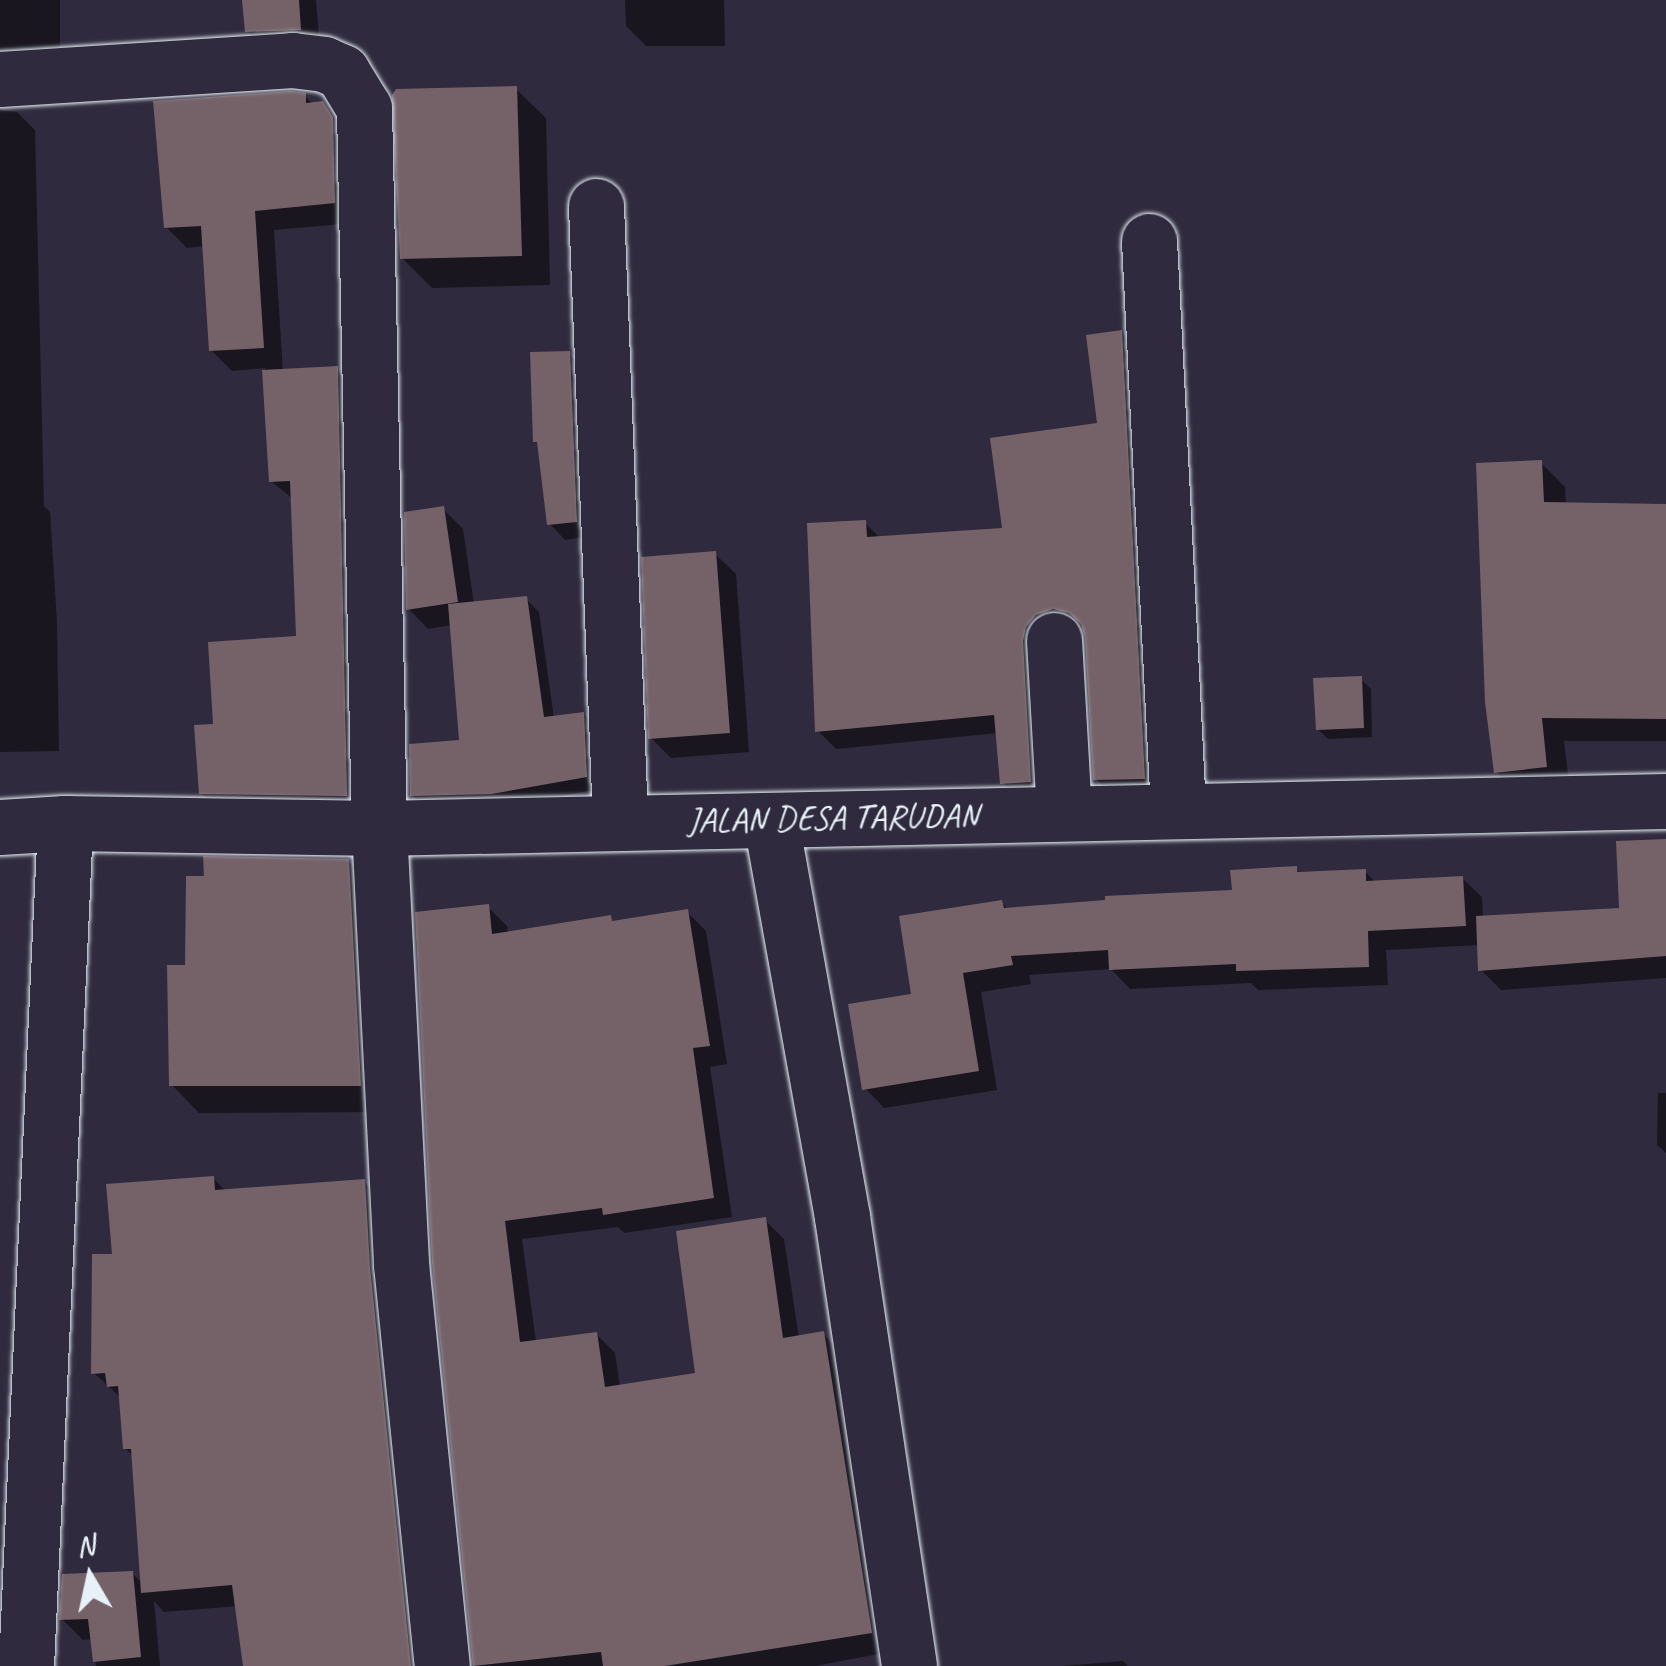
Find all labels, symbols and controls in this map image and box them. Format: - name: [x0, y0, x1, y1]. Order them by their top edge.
- street label: JALAN DESA TARUDAN: [687, 794, 979, 842]
- north arrow: [40, 1526, 140, 1626]
- text: N: [74, 1527, 97, 1565]

